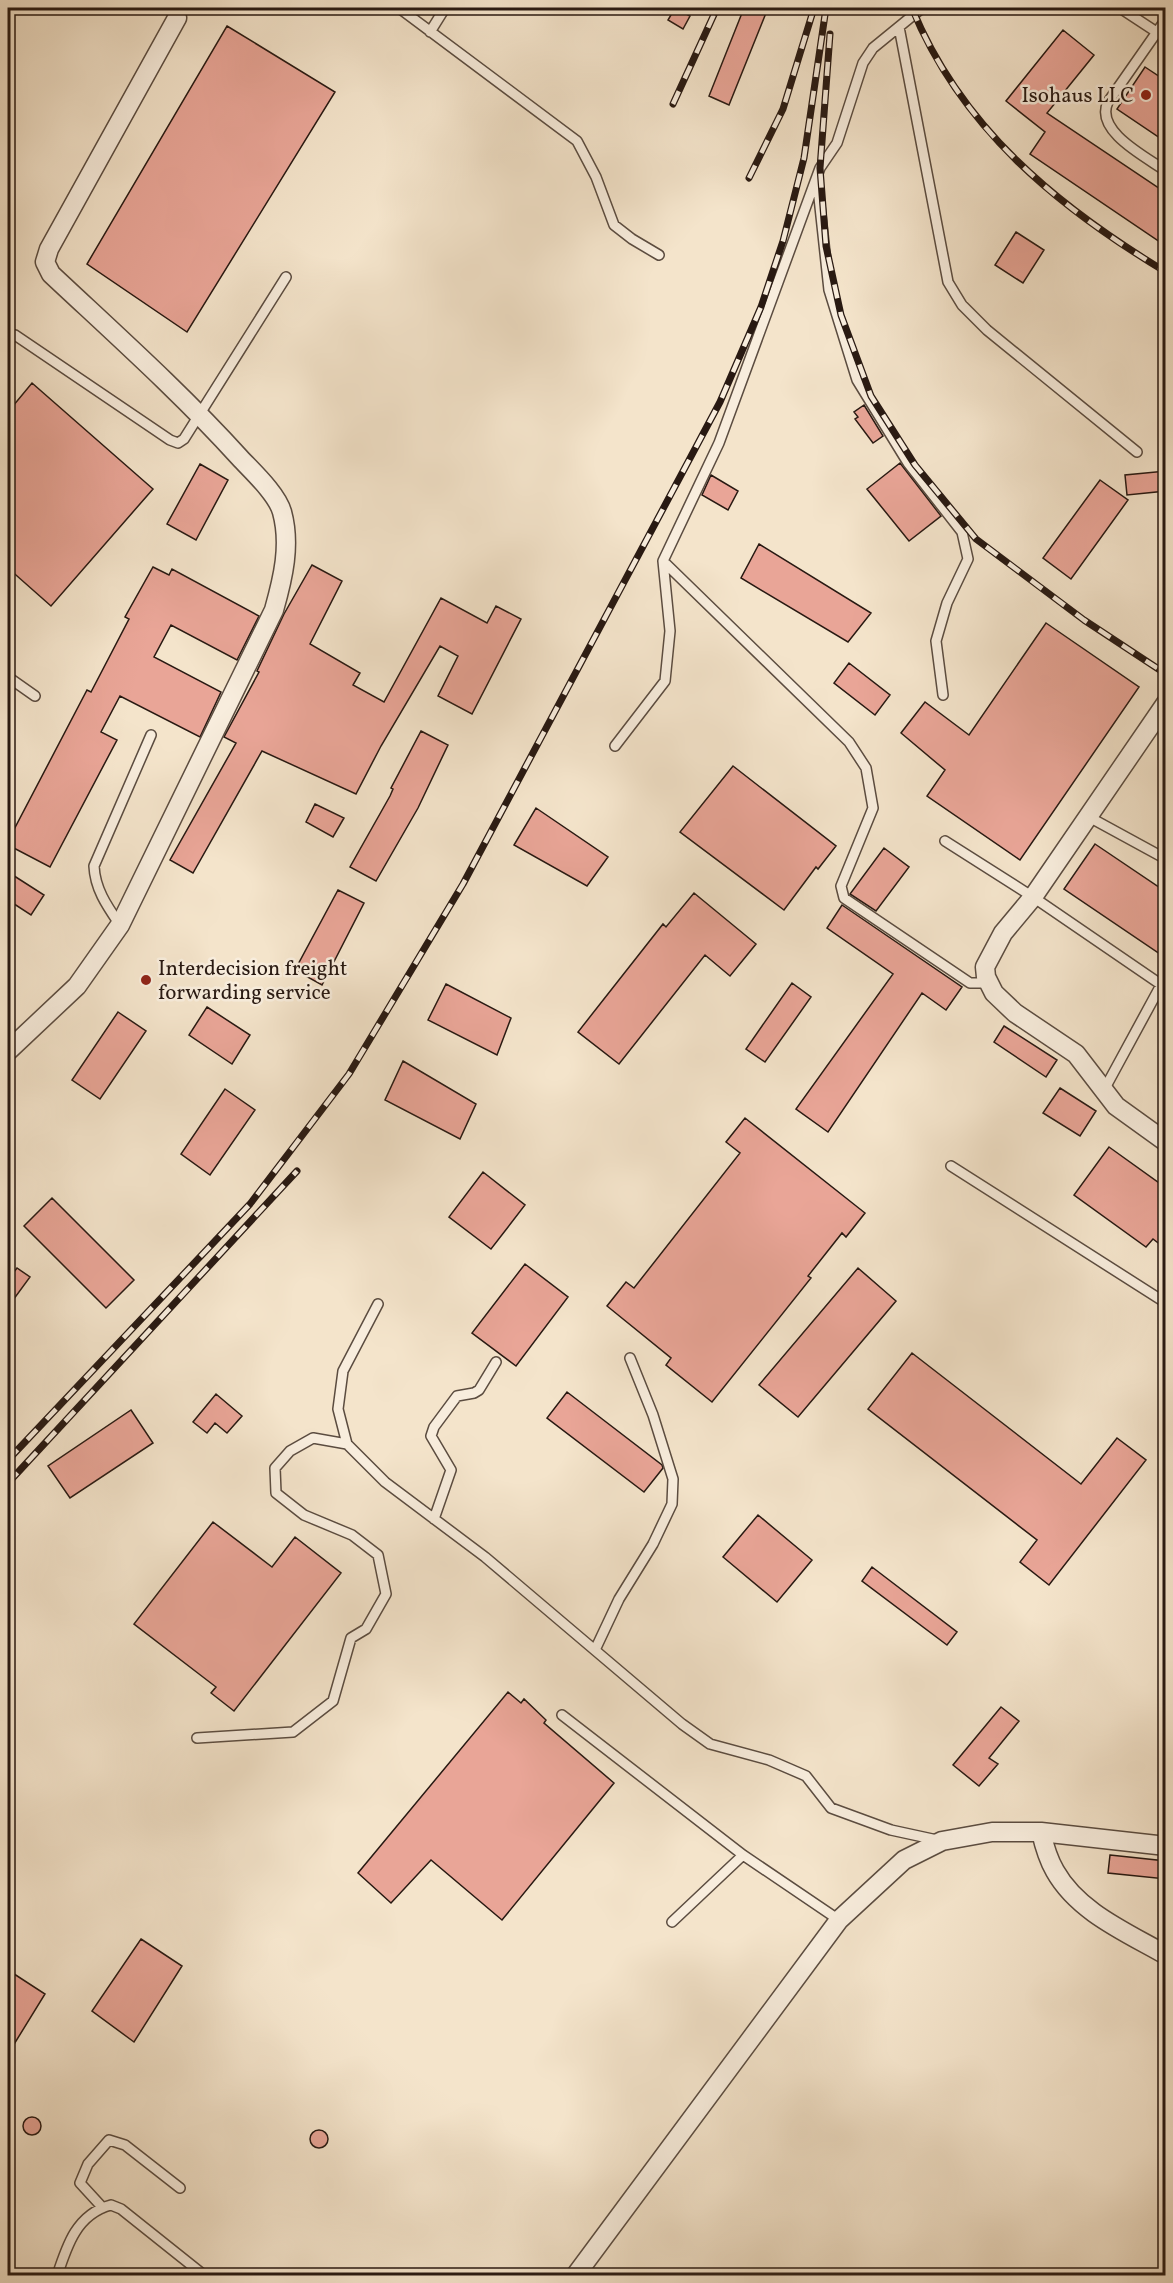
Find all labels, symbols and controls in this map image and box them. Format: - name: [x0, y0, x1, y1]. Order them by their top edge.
- place label: Isohaus LLC: [1021, 82, 1134, 111]
- marker: Isohaus LLC: [1139, 88, 1153, 102]
- place label: Interdecision freight forwarding service: [158, 955, 347, 1008]
- marker: Interdecision freight forwarding service: [139, 973, 153, 987]

